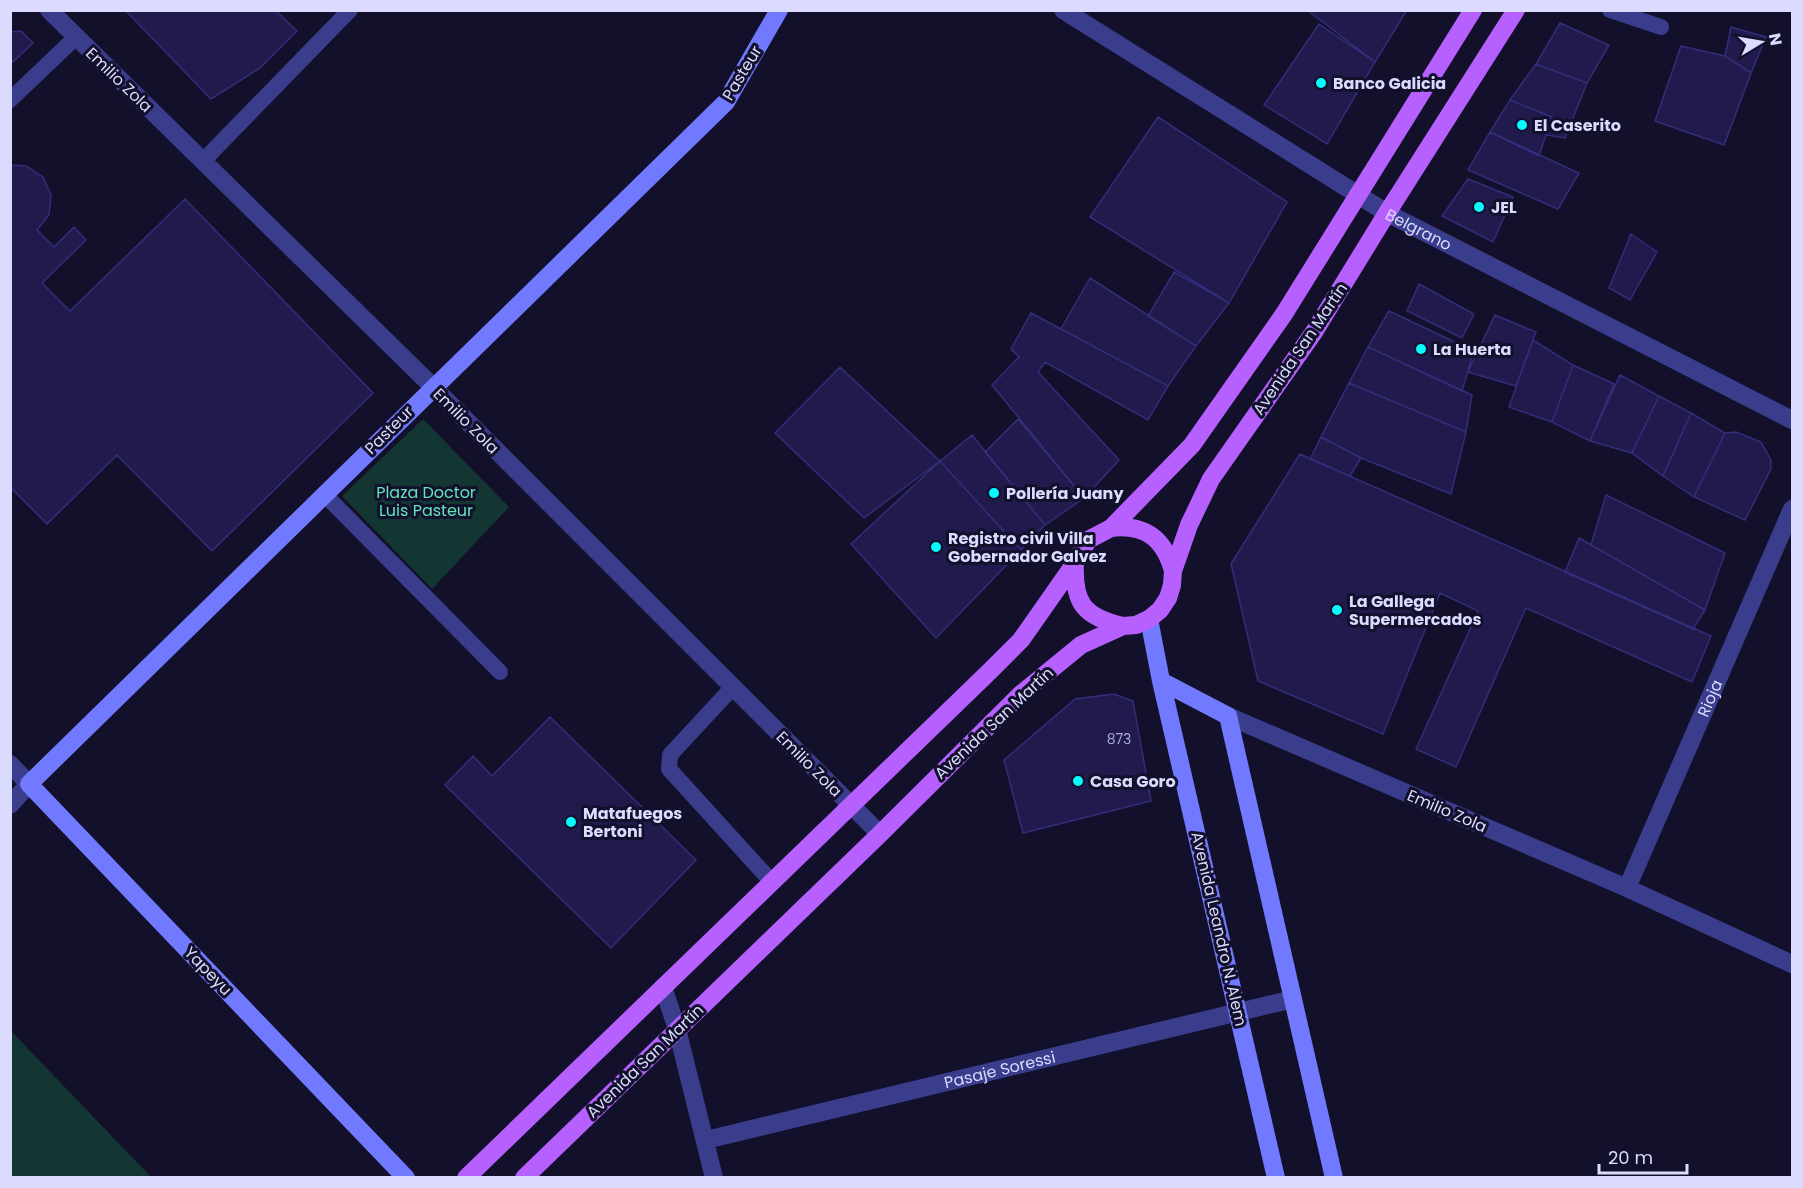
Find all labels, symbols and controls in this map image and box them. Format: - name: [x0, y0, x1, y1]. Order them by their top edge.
- north arrow: [1731, 12, 1791, 72]
- text: N: [1763, 31, 1788, 47]
- street label: Pasteur: [717, 41, 767, 105]
- street label: Emilio Zola: [81, 42, 157, 118]
- place label: Banco Galicia: [1333, 72, 1446, 95]
- marker: Banco Galicia: [1314, 76, 1328, 90]
- place label: El Caserito: [1534, 114, 1621, 137]
- marker: El Caserito: [1515, 118, 1529, 132]
- place label: JEL: [1491, 196, 1517, 219]
- marker: JEL: [1472, 200, 1486, 214]
- street label: Belgrano: [1382, 203, 1456, 256]
- street label: Avenida San Martín: [1247, 278, 1353, 420]
- place label: La Huerta: [1433, 338, 1511, 361]
- marker: La Huerta: [1414, 342, 1428, 356]
- street label: Emilio Zola: [428, 383, 504, 459]
- street label: Pasteur: [360, 400, 419, 459]
- park label: Plaza Doctor Luis Pasteur: [376, 481, 476, 522]
- place label: Pollería Juany: [1006, 482, 1124, 505]
- marker: Pollería Juany: [987, 486, 1001, 500]
- place label: Registro civil Villa Gobernador Galvez: [948, 527, 1107, 568]
- marker: Registro civil Villa Gobernador Galvez: [929, 540, 943, 554]
- place label: La Gallega Supermercados: [1349, 590, 1481, 631]
- marker: La Gallega Supermercados: [1330, 603, 1344, 617]
- street label: Avenida San Martín: [929, 662, 1059, 784]
- street label: Rioja: [1691, 676, 1728, 721]
- street label: Emilio Zola: [771, 726, 847, 802]
- house number: 873: [1107, 729, 1131, 749]
- place label: Casa Goro: [1090, 770, 1176, 793]
- marker: Casa Goro: [1071, 774, 1085, 788]
- street label: Emilio Zola: [1404, 784, 1490, 838]
- place label: Matafuegos Bertoni: [583, 802, 682, 843]
- marker: Matafuegos Bertoni: [564, 815, 578, 829]
- street label: Avenida Leandro N. Alem: [1185, 829, 1253, 1029]
- street label: Yapeyu: [179, 941, 237, 1001]
- street label: Avenida San Martín: [581, 999, 709, 1123]
- street label: Pasaje Soressi: [942, 1045, 1058, 1094]
- scale bar: [1599, 1137, 1688, 1175]
- text: 20 m: [1608, 1145, 1653, 1170]

